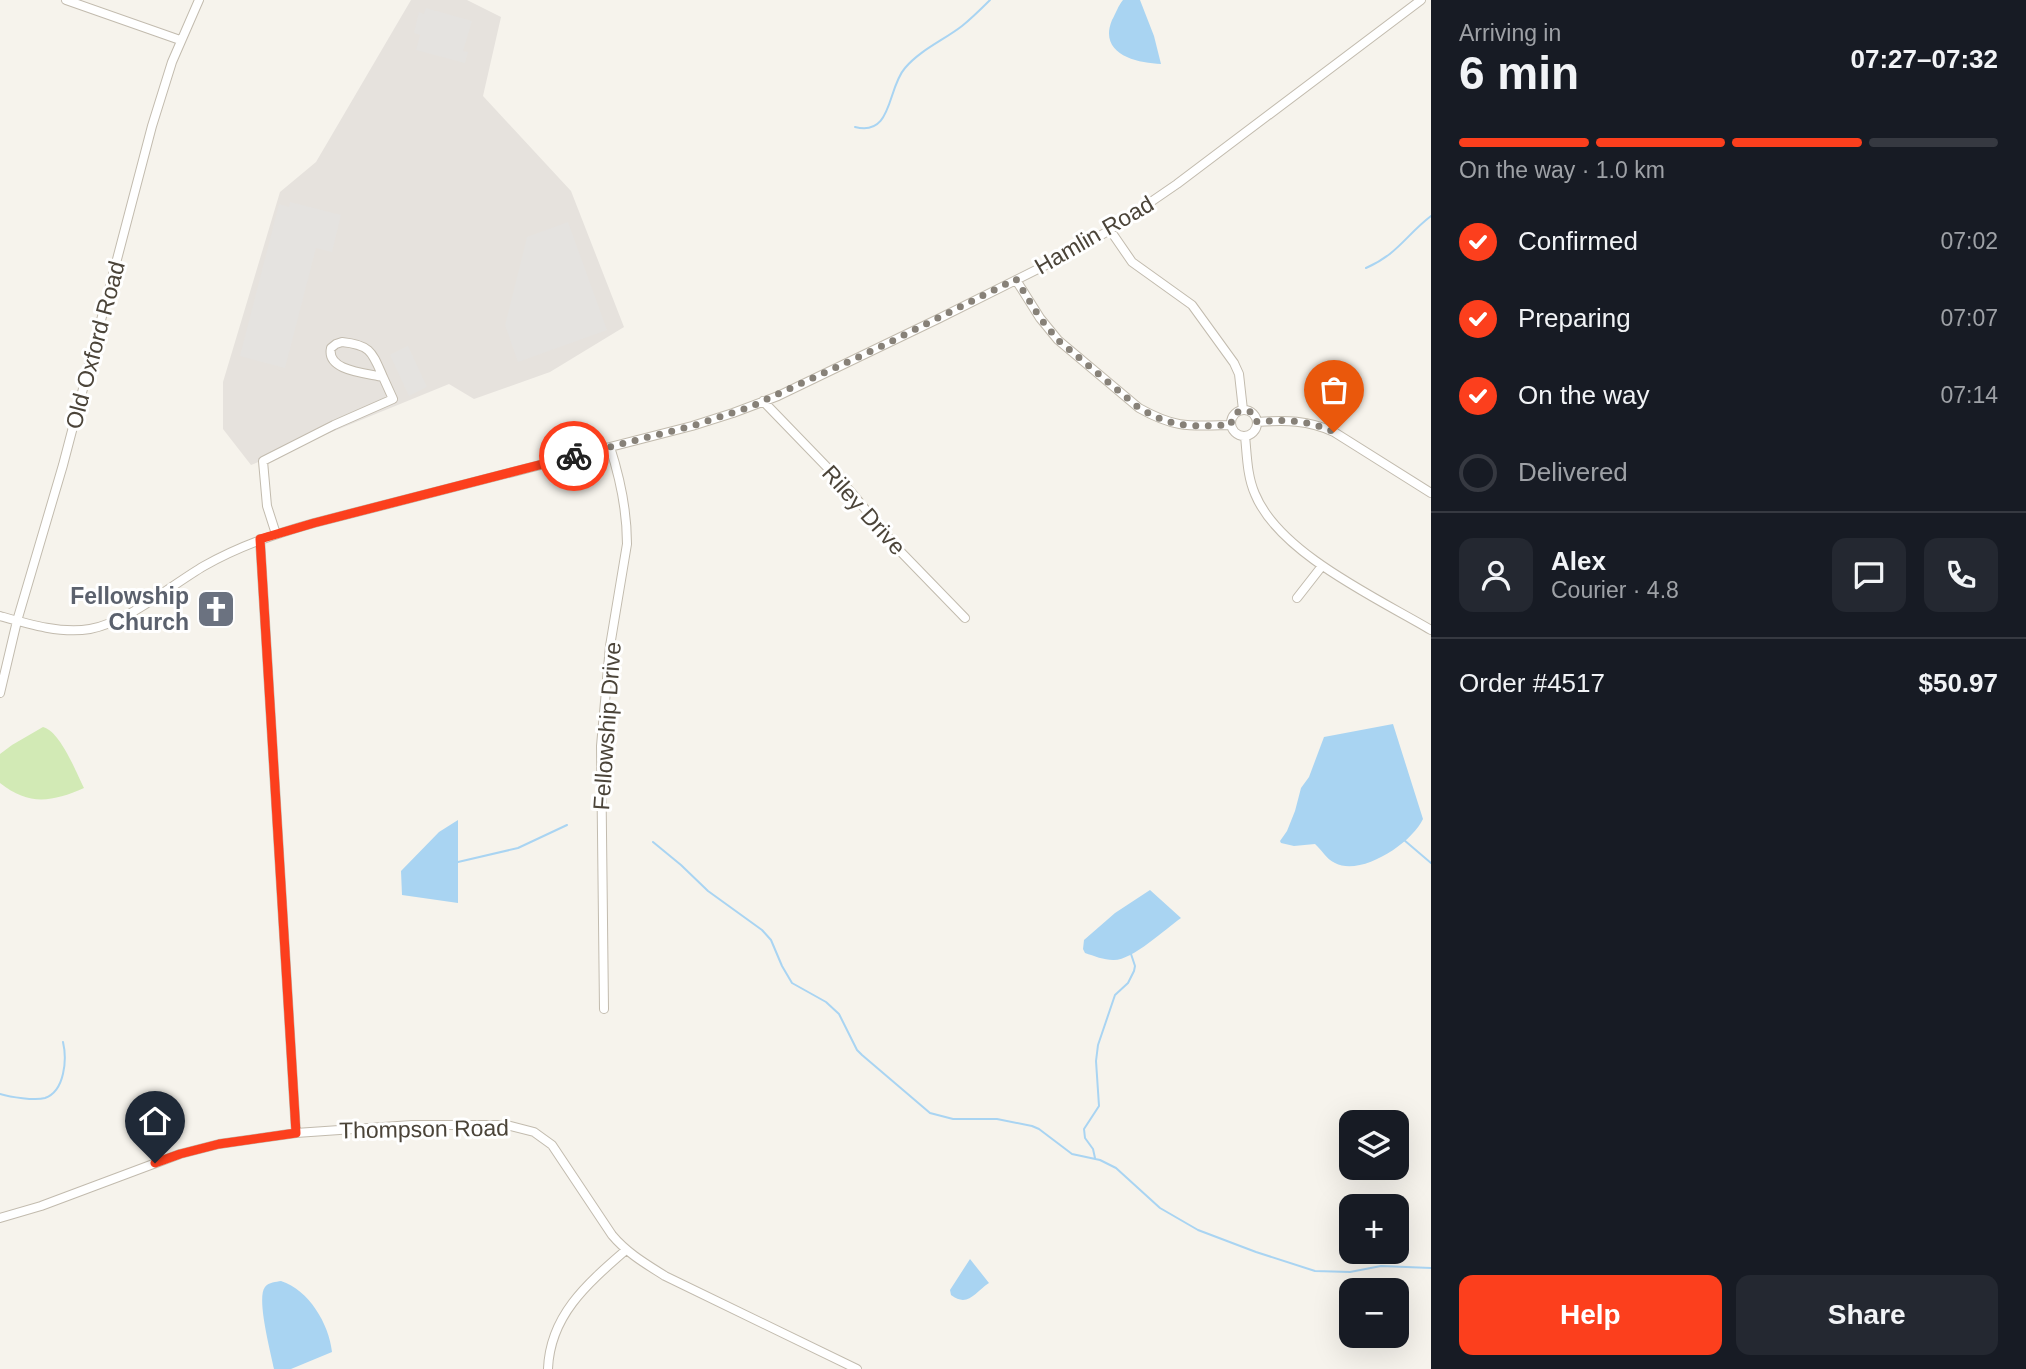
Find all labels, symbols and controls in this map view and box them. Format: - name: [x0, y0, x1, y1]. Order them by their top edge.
- text: Arriving in: [1459, 20, 1561, 46]
- text: 07:27–07:32: [1851, 44, 1998, 74]
- text: 6 min: [1459, 47, 1579, 99]
- text: On the way · 1.0 km: [1459, 157, 1665, 183]
- street label: Hamlin Road: [1030, 191, 1158, 279]
- icon: check: [1459, 223, 1497, 261]
- text: Confirmed: [1518, 226, 1638, 256]
- text: 07:02: [1940, 228, 1998, 254]
- street label: Old Oxford Road: [60, 258, 130, 432]
- icon: check: [1459, 300, 1497, 338]
- text: Preparing: [1518, 303, 1631, 333]
- text: 07:07: [1940, 305, 1998, 331]
- pin: [1304, 360, 1364, 432]
- icon: bag: [1315, 371, 1353, 409]
- icon: check: [1459, 377, 1497, 415]
- text: On the way: [1518, 380, 1650, 410]
- text: 07:14: [1940, 382, 1998, 408]
- courier: [539, 421, 609, 491]
- icon: bike: [555, 437, 593, 475]
- text: Delivered: [1518, 457, 1628, 487]
- street label: Riley Drive: [817, 460, 911, 560]
- button: person: [1459, 538, 1533, 612]
- button: chat: [1832, 538, 1906, 612]
- button: phone: [1924, 538, 1998, 612]
- text: Alex: [1551, 546, 1606, 576]
- text: Courier · 4.8: [1551, 577, 1679, 603]
- place label: Fellowship Church: [70, 583, 189, 635]
- church icon: Fellowship Church: [195, 588, 237, 630]
- street label: Fellowship Drive: [588, 641, 626, 811]
- text: Order #4517: [1459, 668, 1605, 698]
- text: $50.97: [1918, 668, 1998, 698]
- pin: [125, 1091, 185, 1163]
- icon: home: [136, 1102, 174, 1140]
- map controls: [1339, 1110, 1409, 1348]
- button: layers: [1339, 1110, 1409, 1180]
- street label: Thompson Road: [339, 1115, 509, 1143]
- button: +: [1339, 1194, 1409, 1264]
- button: Help: [1459, 1275, 1722, 1355]
- button: Share: [1736, 1275, 1998, 1355]
- button: −: [1339, 1278, 1409, 1348]

